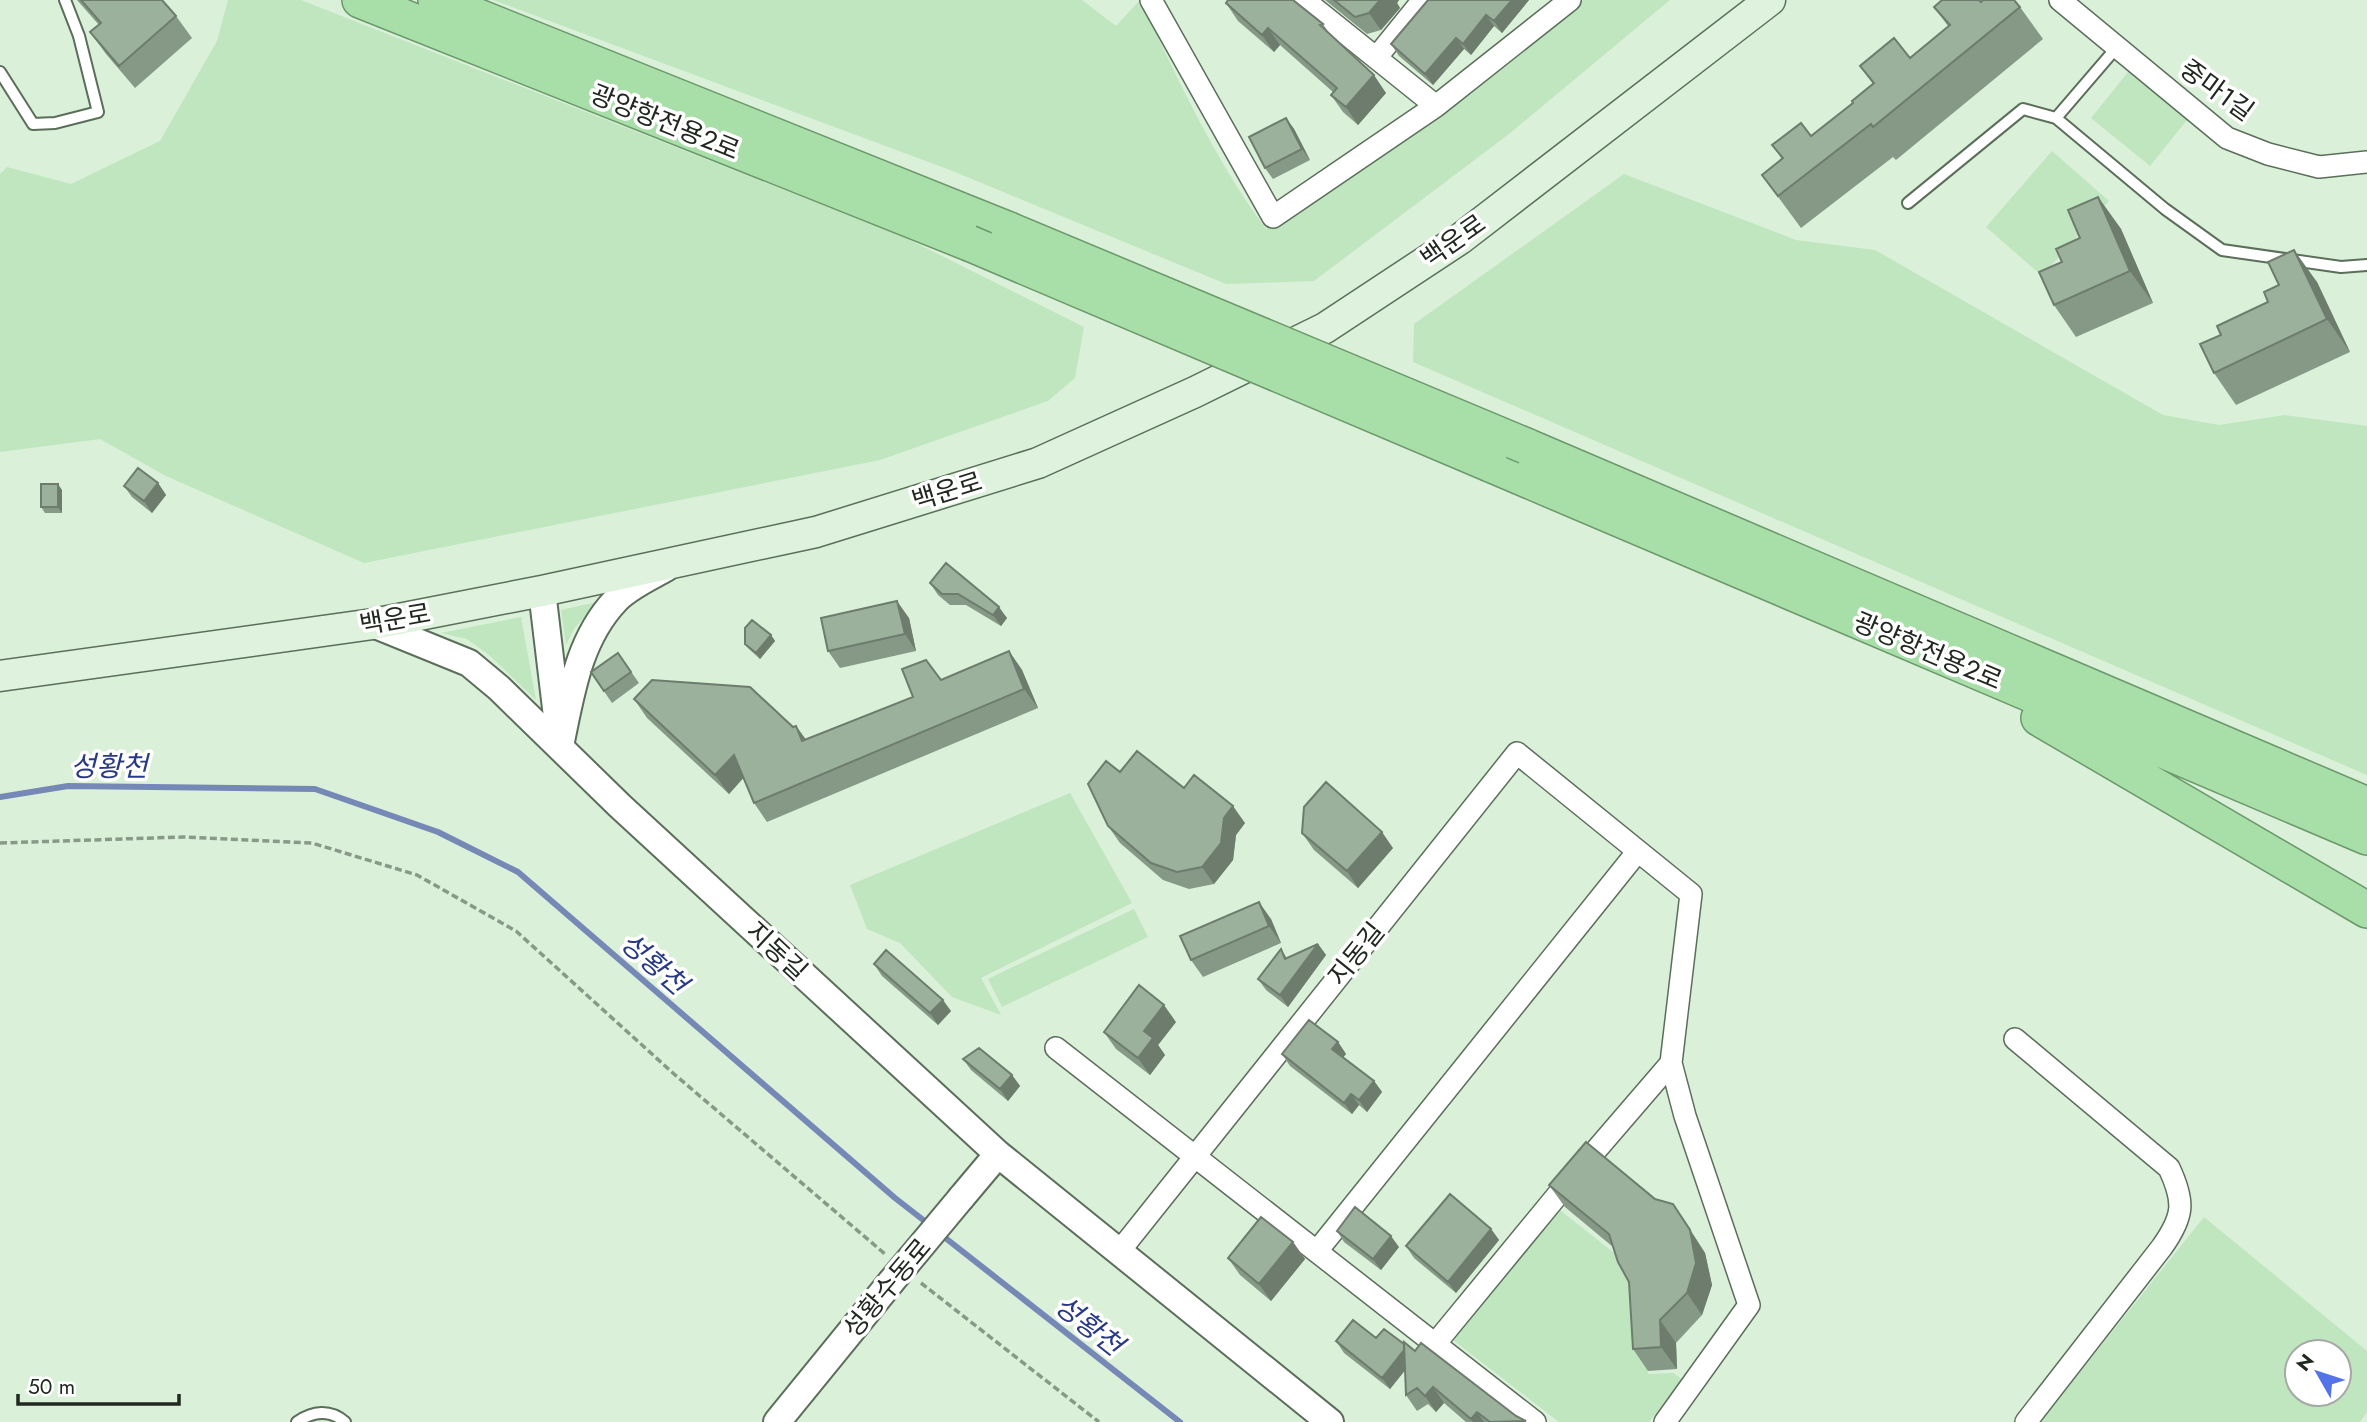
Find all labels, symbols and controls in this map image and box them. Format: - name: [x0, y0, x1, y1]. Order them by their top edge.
- street label: 중마1길: [2172, 50, 2262, 130]
- street label: 광양항전용2로: [584, 75, 746, 169]
- street label: 백운로: [1413, 205, 1493, 277]
- street label: 백운로: [907, 462, 987, 520]
- street label: 백운로: [356, 594, 434, 644]
- street label: 광양항전용2로: [1848, 603, 2008, 699]
- water label: 성황천: [70, 746, 151, 787]
- street label: 지동길: [738, 913, 816, 989]
- street label: 지동길: [1319, 914, 1393, 994]
- water label: 성황천: [611, 923, 699, 1006]
- street label: 성황수동로: [834, 1230, 940, 1346]
- water label: 성황천: [1046, 1285, 1134, 1367]
- north arrow: [2283, 1338, 2353, 1408]
- text: N: [2290, 1348, 2320, 1377]
- scale bar: [18, 1362, 178, 1406]
- text: 50 m: [28, 1372, 75, 1402]

